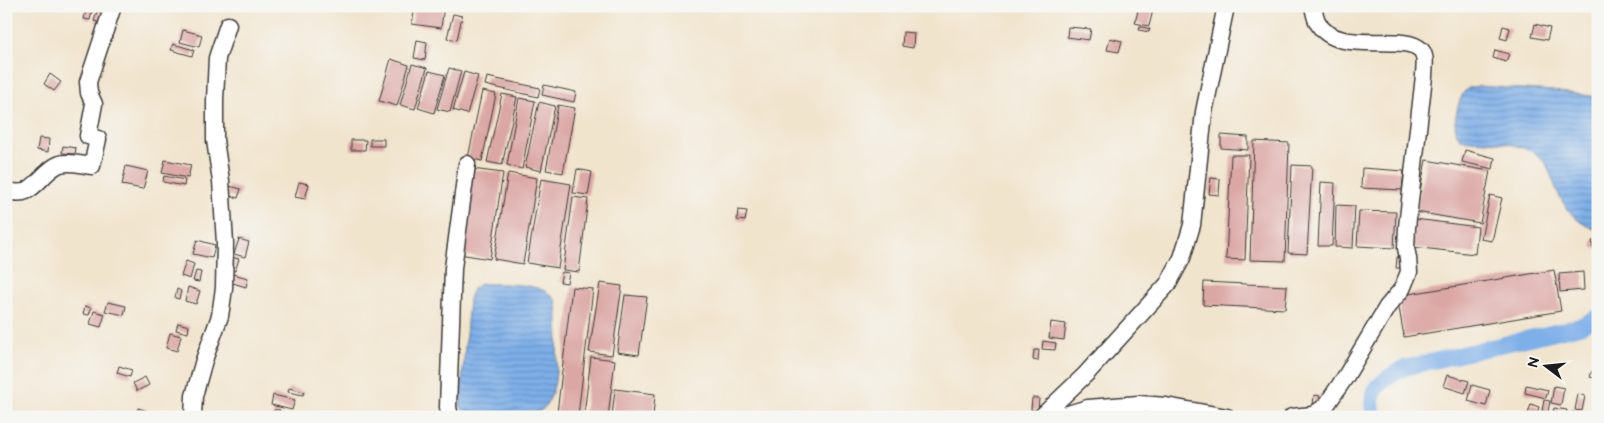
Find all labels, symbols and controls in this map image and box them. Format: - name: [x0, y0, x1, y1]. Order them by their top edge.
- north arrow: [1522, 340, 1572, 390]
- text: N: [1524, 355, 1544, 370]

